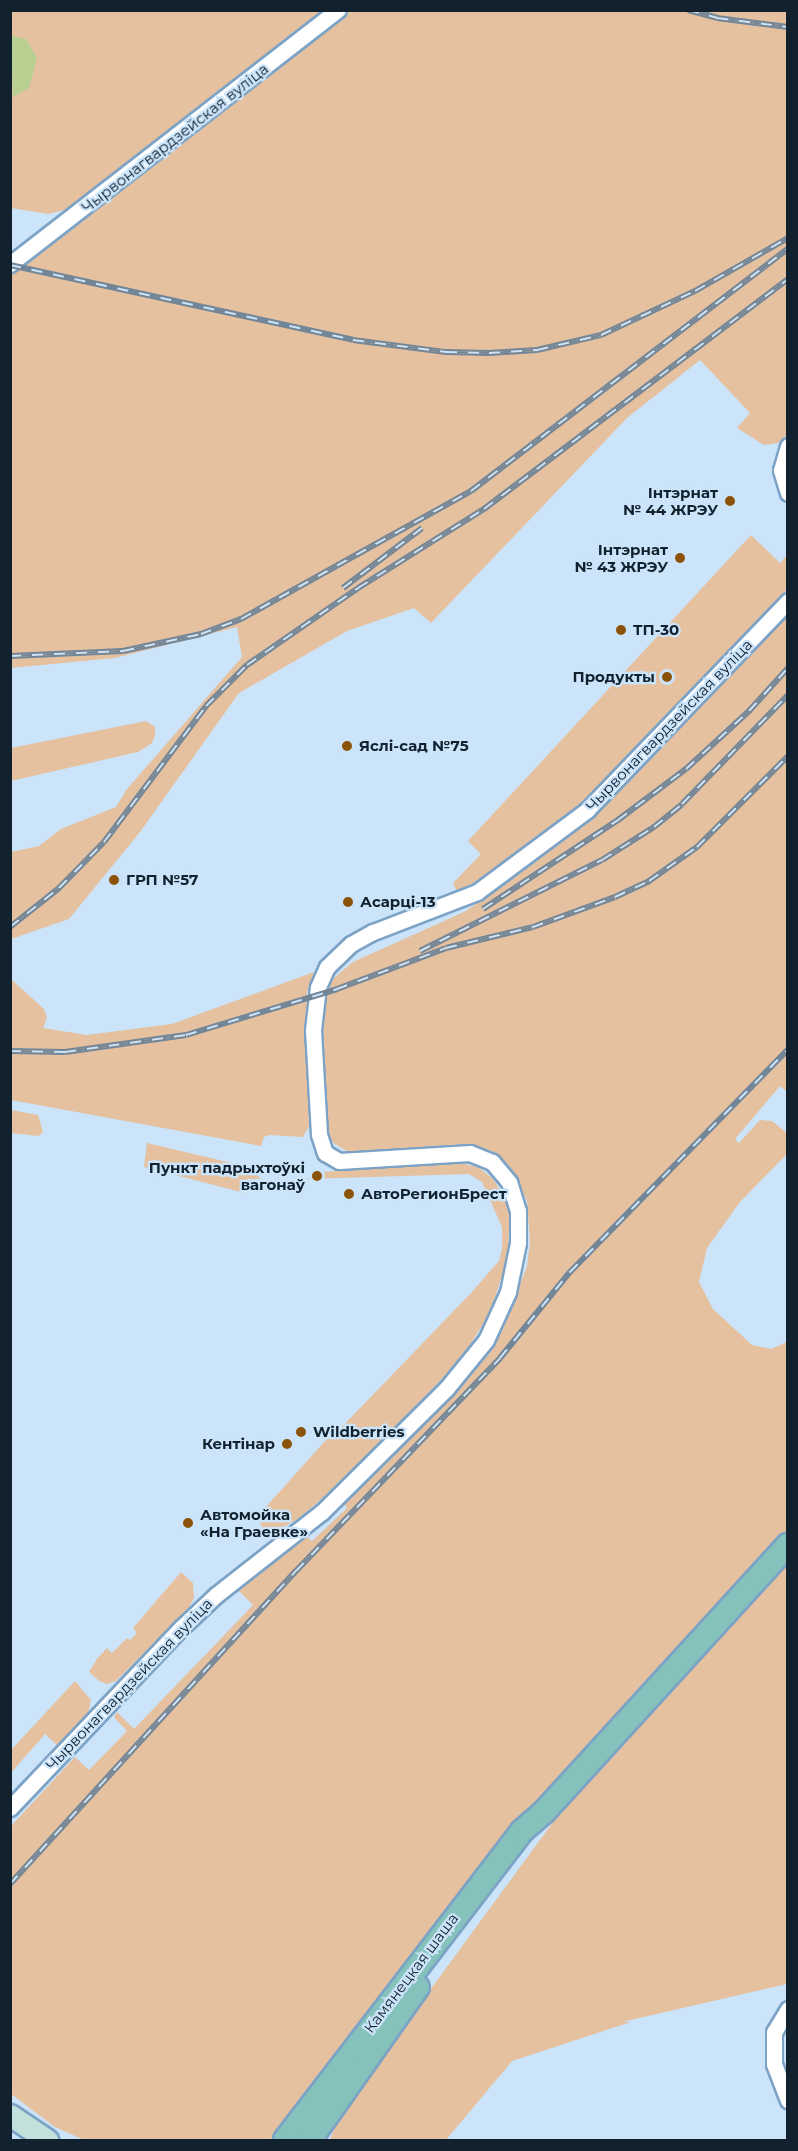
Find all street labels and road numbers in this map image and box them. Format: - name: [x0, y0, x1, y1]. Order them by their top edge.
- street label: Чырвонагвардзейская вуліца: [78, 60, 272, 216]
- street label: Чырвонагвардзейская вуліца: [582, 636, 756, 814]
- street label: Чырвонагвардзейская вуліца: [42, 1595, 216, 1773]
- street label: Камянецкая шаша: [360, 1910, 462, 2036]

